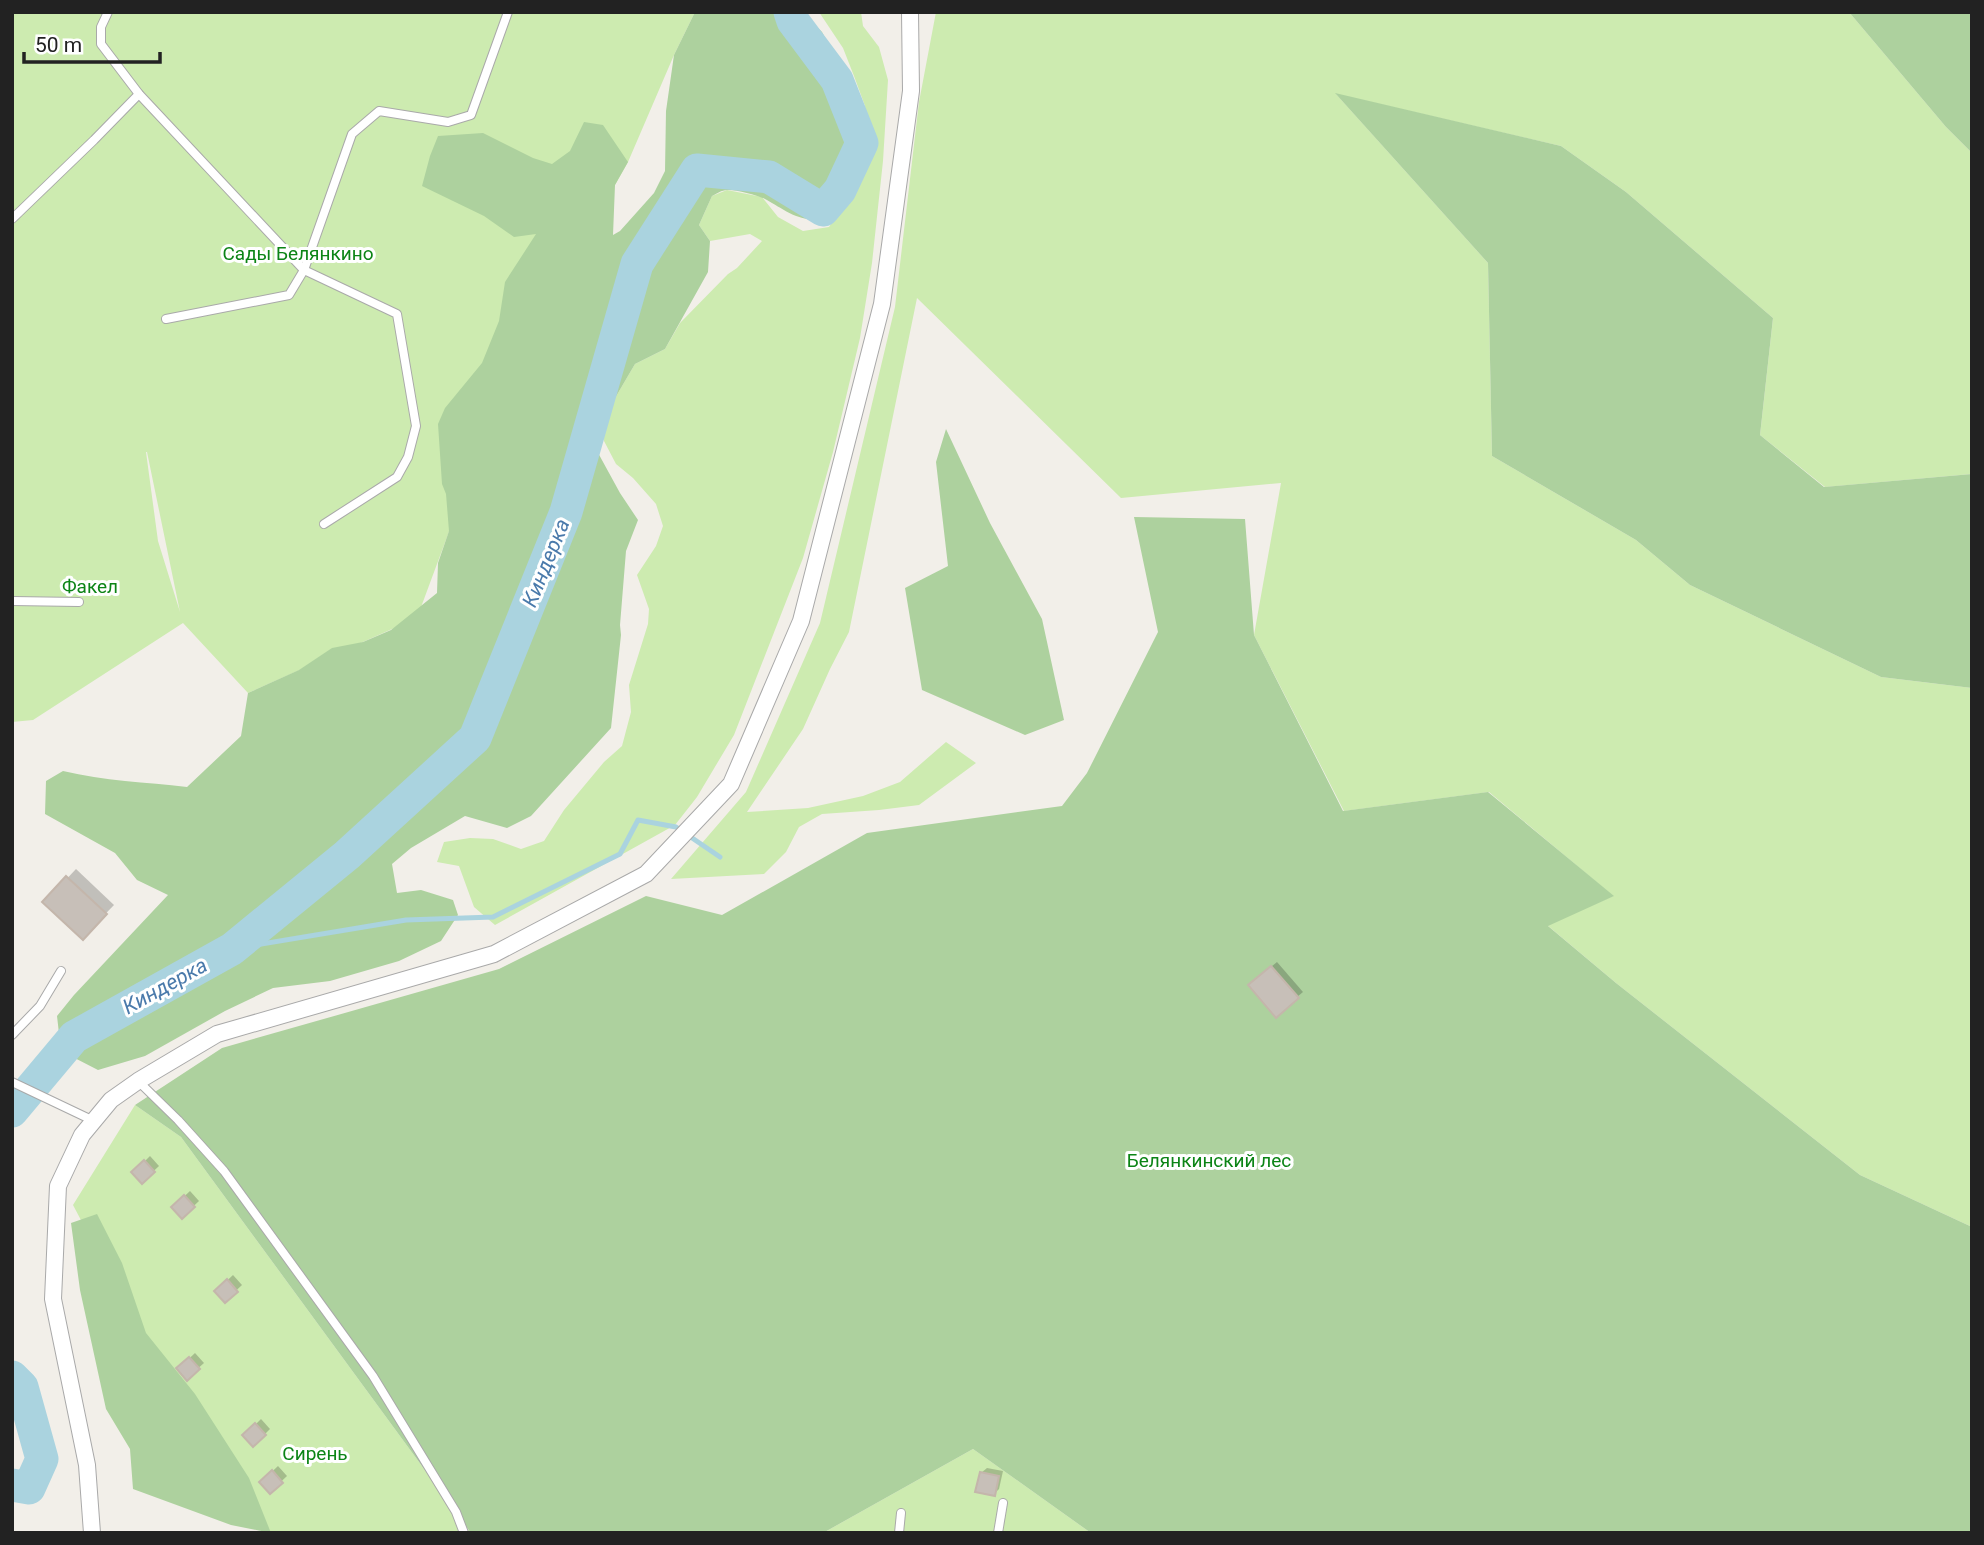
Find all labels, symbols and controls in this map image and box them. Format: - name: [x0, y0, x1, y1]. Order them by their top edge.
- scale bar: [24, 21, 161, 65]
- text: 50 m: [35, 33, 82, 57]
- park label: Сады Белянкино: [222, 242, 374, 265]
- water label: Киндерка: [517, 515, 575, 611]
- park label: Факел: [62, 575, 118, 598]
- water label: Киндерка: [119, 953, 211, 1019]
- park label: Белянкинский лес: [1127, 1149, 1291, 1172]
- park label: Сирень: [282, 1442, 348, 1465]

